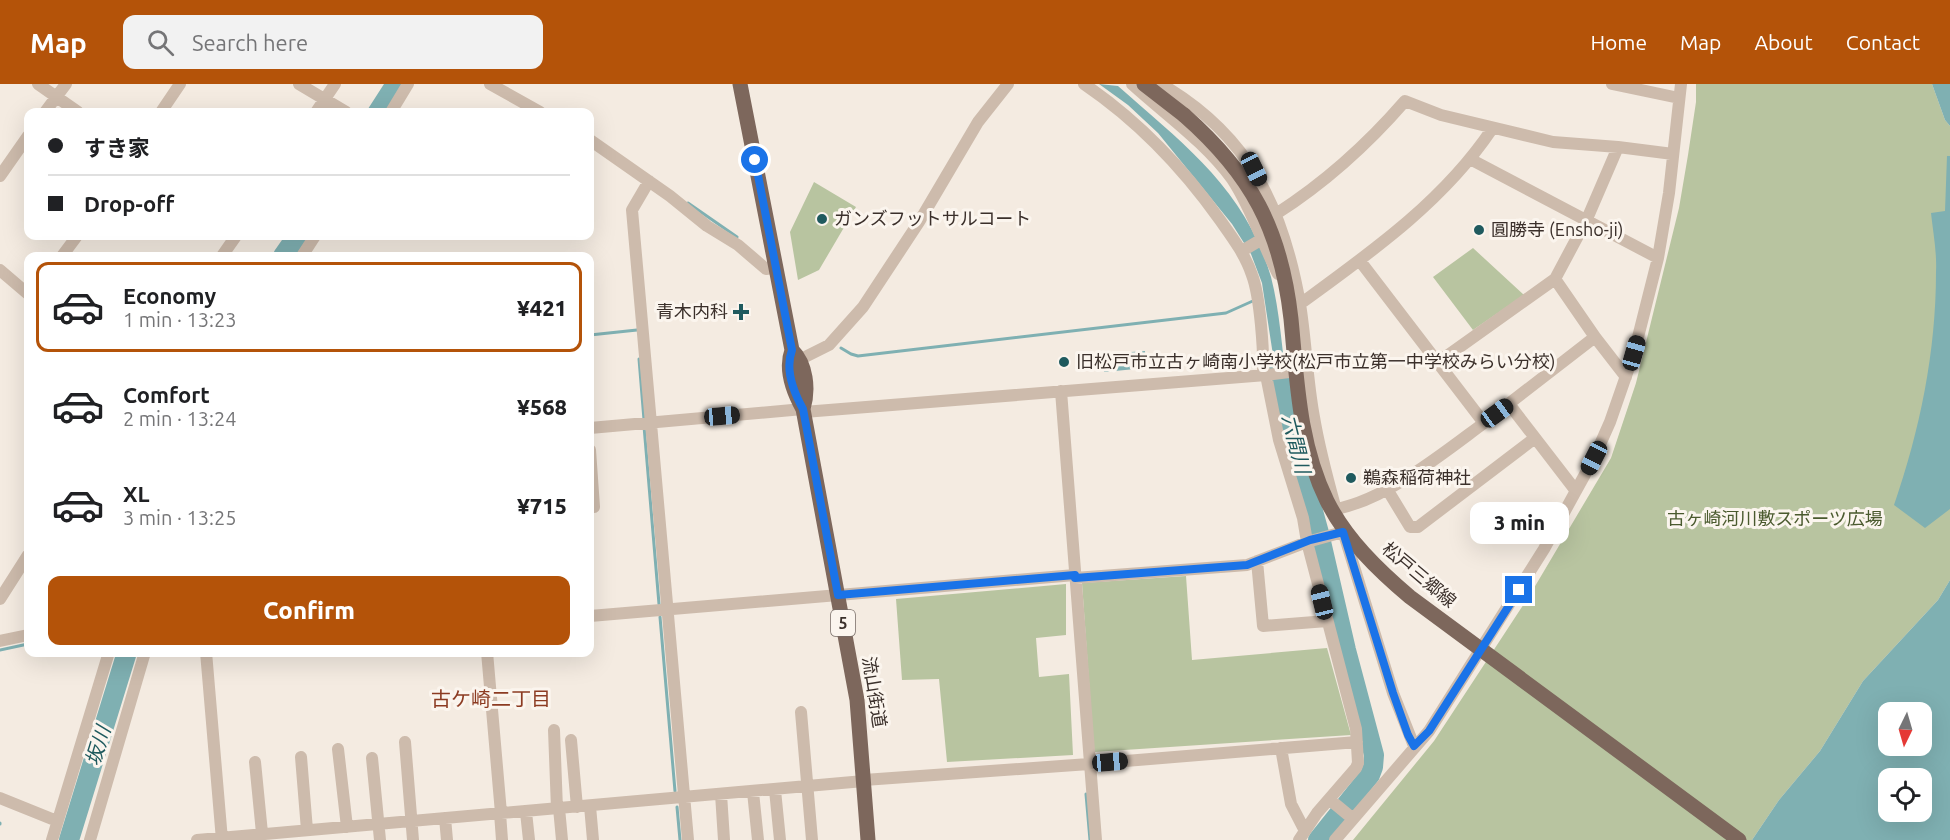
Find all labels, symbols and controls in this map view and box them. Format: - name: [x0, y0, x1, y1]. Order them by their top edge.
- search box: [123, 15, 543, 69]
- icon: search: [144, 26, 177, 59]
- text: Map: [30, 27, 87, 58]
- text: Search here: [192, 30, 308, 55]
- text: Home: [1590, 30, 1647, 54]
- text: Map: [1680, 30, 1721, 54]
- text: About: [1754, 30, 1813, 54]
- text: Contact: [1846, 30, 1920, 54]
- text: すき家: [84, 135, 150, 160]
- route start: [741, 146, 768, 173]
- car: [1238, 149, 1270, 189]
- text: Drop-off: [84, 191, 174, 216]
- place label: ガンズフットサルコート: [834, 208, 1031, 228]
- marker: ガンズフットサルコート: [815, 212, 829, 226]
- place label: 圓勝寺 (Ensho-ji): [1491, 219, 1623, 240]
- marker: 圓勝寺 (Ensho-ji): [1472, 223, 1486, 237]
- icon: car: [51, 280, 105, 334]
- text: Economy: [123, 283, 216, 308]
- text: ¥421: [517, 295, 567, 320]
- place label: 青木内科: [656, 301, 728, 321]
- marker: 青木内科: [732, 303, 750, 321]
- text: 1 min · 13:23: [123, 308, 237, 331]
- car: [1620, 333, 1648, 373]
- place label: 旧松戸市立古ヶ崎南小学校(松戸市立第一中学校みらい分校): [1076, 351, 1555, 372]
- marker: 旧松戸市立古ヶ崎南小学校(松戸市立第一中学校みらい分校): [1057, 355, 1071, 369]
- icon: car: [51, 379, 105, 433]
- text: Comfort: [123, 382, 210, 407]
- text: ¥568: [517, 394, 567, 419]
- car: [1477, 395, 1517, 431]
- car: [703, 405, 741, 427]
- text: 2 min · 13:24: [123, 407, 237, 430]
- water label: 六間川: [1278, 412, 1315, 478]
- car: [1578, 438, 1610, 478]
- place label: 鵜森稲荷神社: [1363, 467, 1471, 487]
- marker: 鵜森稲荷神社: [1344, 471, 1358, 485]
- icon: car: [51, 478, 105, 532]
- text: XL: [123, 481, 150, 506]
- text: ¥715: [517, 493, 567, 518]
- callout: 3 min: [1470, 503, 1568, 545]
- text: 3 min · 13:25: [123, 506, 237, 529]
- park label: 古ヶ崎河川敷スポーツ広場: [1667, 508, 1883, 528]
- text: 3 min: [1494, 511, 1545, 534]
- street label: 松戸三郷線: [1379, 538, 1461, 611]
- button: Confirm: [48, 576, 570, 645]
- route end: [1505, 576, 1532, 603]
- car: [1309, 582, 1335, 622]
- road number: 5: [831, 610, 855, 636]
- street label: 流山街道: [859, 655, 890, 729]
- district label: 古ケ崎二丁目: [431, 687, 551, 710]
- north arrow: [1878, 702, 1932, 756]
- map controls: [1878, 702, 1932, 822]
- water label: 坂川: [81, 721, 115, 768]
- car: [1091, 751, 1129, 773]
- button: locate: [1878, 768, 1932, 822]

